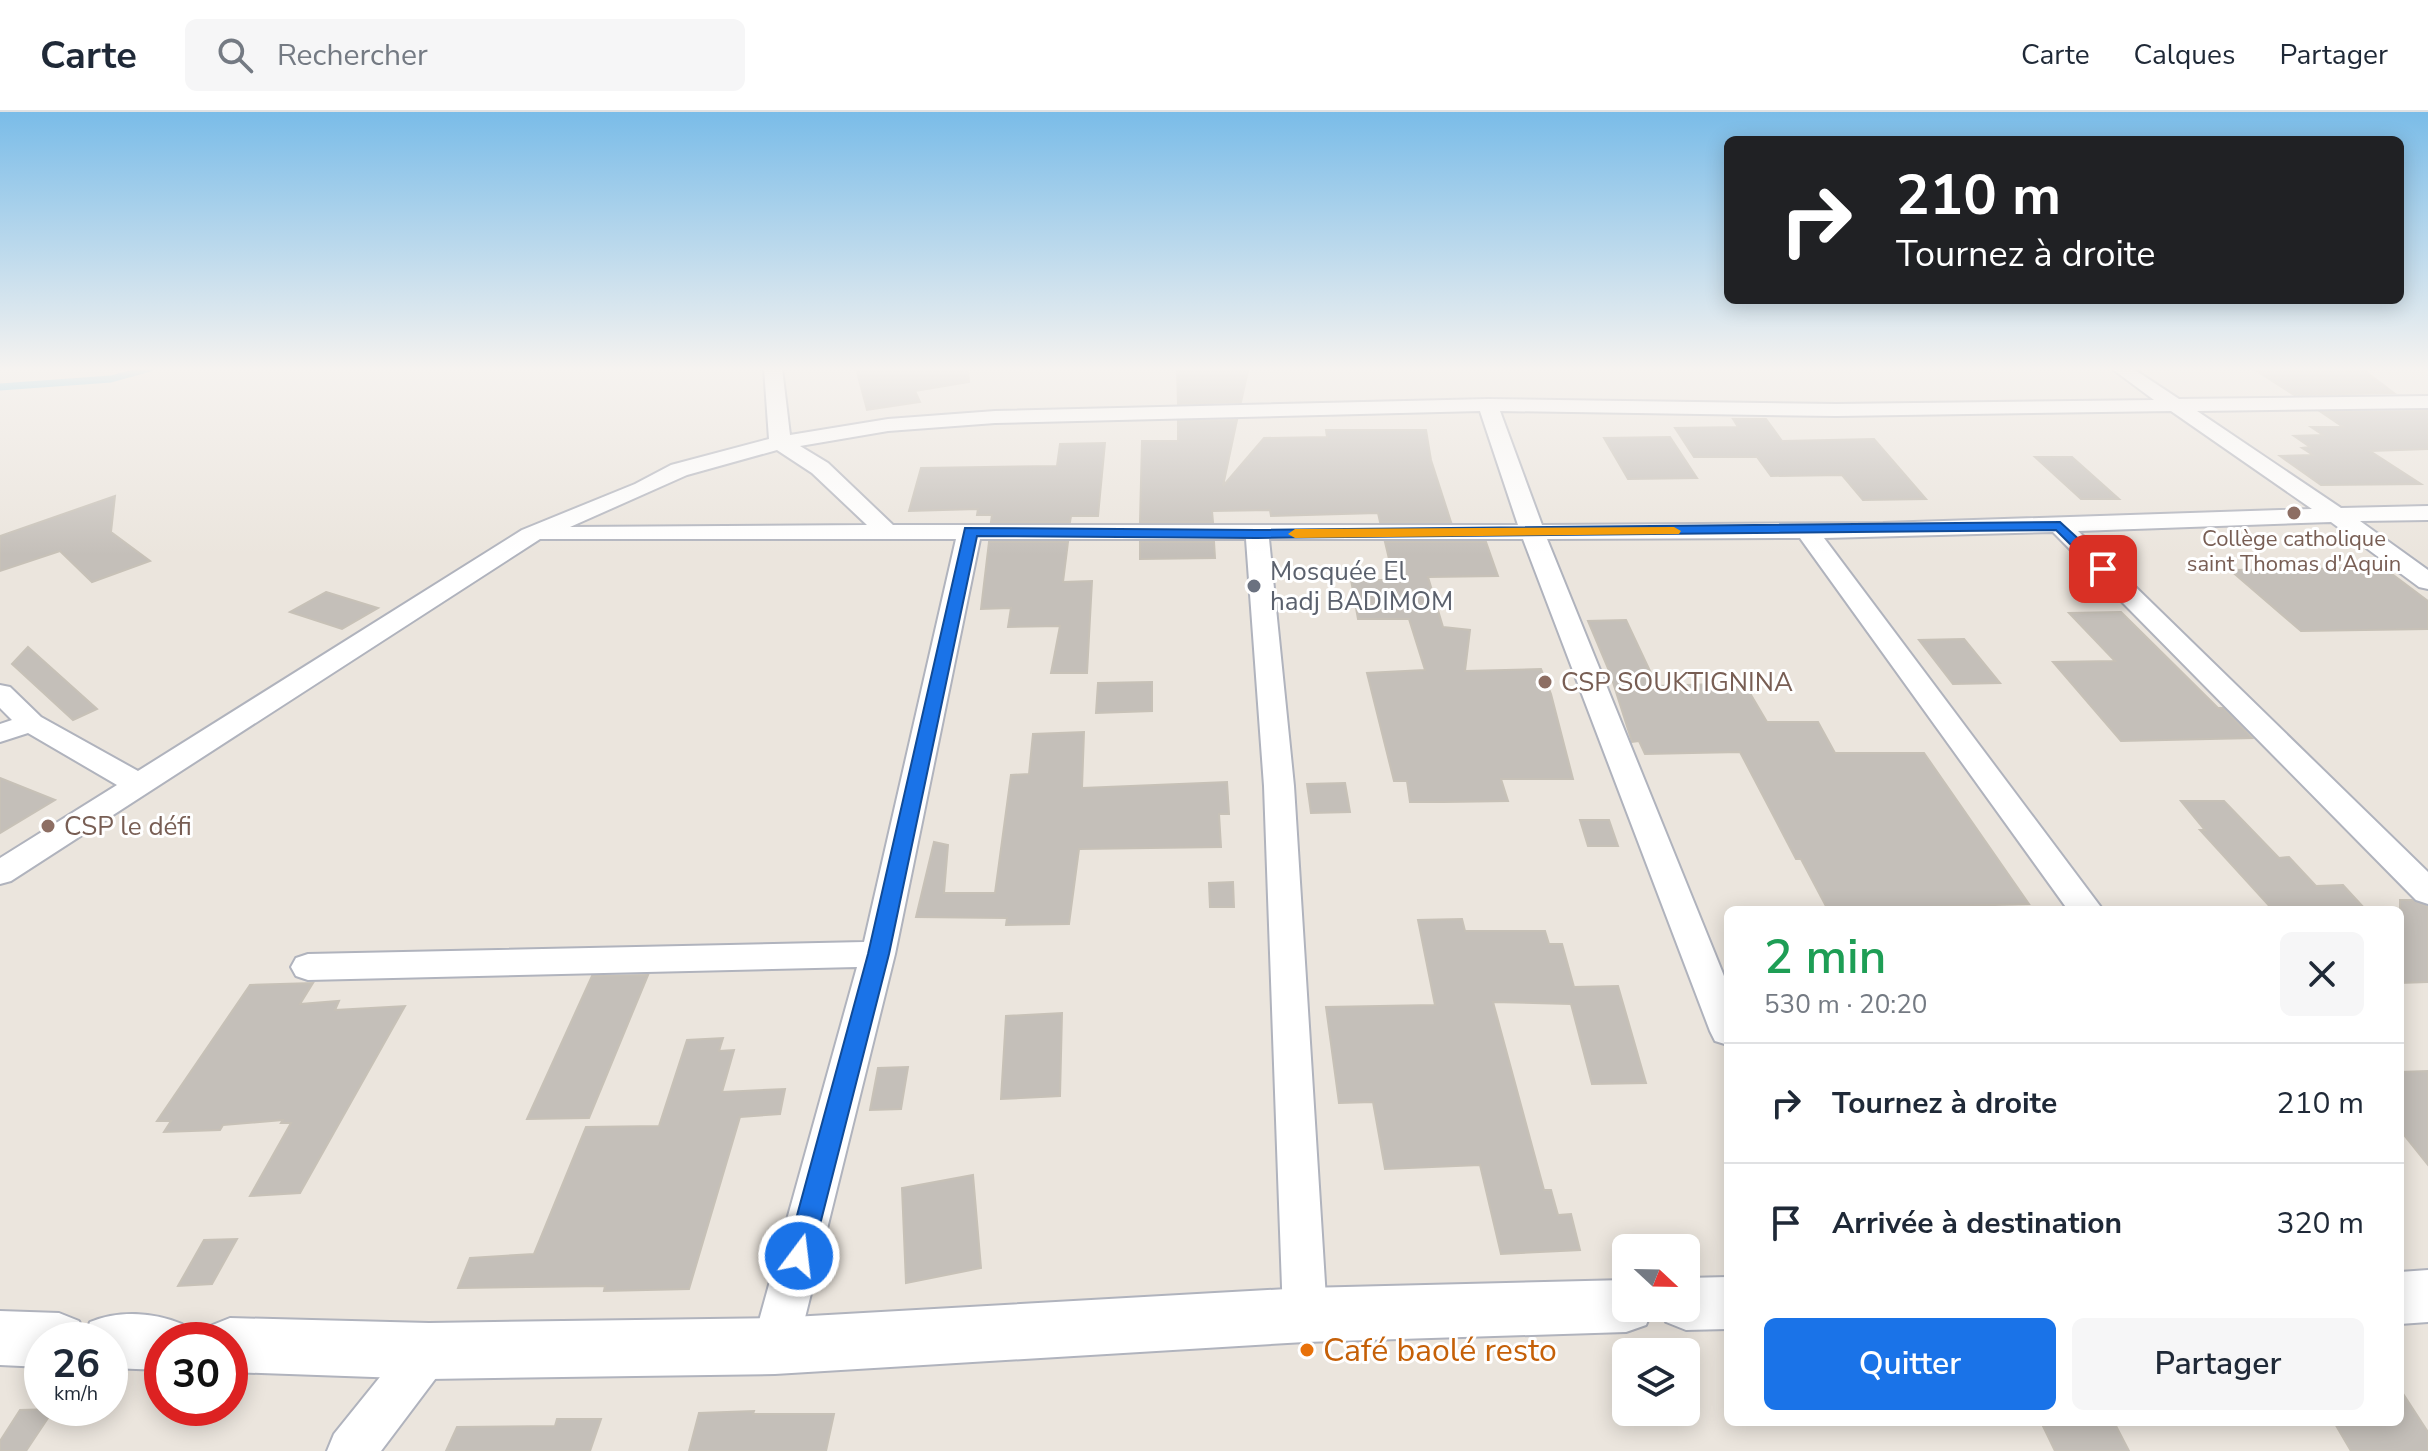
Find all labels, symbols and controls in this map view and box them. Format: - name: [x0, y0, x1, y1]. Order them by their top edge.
- search box: [185, 19, 745, 91]
- text: Carte: [40, 30, 137, 81]
- icon: search: [213, 33, 257, 77]
- text: Rechercher: [277, 35, 428, 76]
- text: Carte: [2021, 36, 2090, 74]
- text: Calques: [2134, 36, 2235, 74]
- text: Partager: [2279, 36, 2388, 74]
- text: 210 m: [1896, 157, 2061, 234]
- icon: right: [1764, 168, 1868, 272]
- text: Tournez à droite: [1896, 230, 2155, 279]
- marker: Collège catholique saint Thomas d'Aquin: [2285, 504, 2303, 522]
- place label: Collège catholique saint Thomas d'Aquin: [2187, 524, 2401, 579]
- pin: [2069, 535, 2137, 603]
- icon: arrive: [2081, 547, 2125, 591]
- place label: Mosquée El hadj BADIMOM: [1270, 554, 1453, 619]
- marker: Mosquée El hadj BADIMOM: [1245, 577, 1263, 595]
- place label: CSP SOUKTIGNINA: [1561, 665, 1793, 700]
- marker: CSP SOUKTIGNINA: [1536, 673, 1554, 691]
- place label: CSP le défi: [64, 809, 192, 844]
- marker: CSP le défi: [39, 817, 57, 835]
- text: 2 min: [1764, 924, 1886, 990]
- button: close: [2280, 932, 2364, 1016]
- text: 530 m · 20:20: [1764, 987, 1927, 1022]
- icon: right: [1764, 1081, 1808, 1125]
- text: Tournez à droite: [1832, 1083, 2057, 1124]
- text: 210 m: [2277, 1083, 2364, 1124]
- icon: arrive: [1764, 1201, 1808, 1245]
- text: Arrivée à destination: [1832, 1203, 2122, 1244]
- text: 320 m: [2277, 1203, 2364, 1244]
- position arrow: [757, 1214, 841, 1298]
- north arrow: [1612, 1234, 1700, 1322]
- map controls: [1612, 1234, 1700, 1426]
- button: Quitter: [1764, 1318, 2056, 1410]
- button: Partager: [2072, 1318, 2364, 1410]
- speed limit sign: 30: [144, 1322, 248, 1426]
- place label: Café baolé resto: [1323, 1329, 1557, 1372]
- text: 26: [52, 1337, 100, 1391]
- button: layers: [1612, 1338, 1700, 1426]
- marker: Café baolé resto: [1298, 1341, 1316, 1359]
- text: km/h: [54, 1380, 98, 1407]

